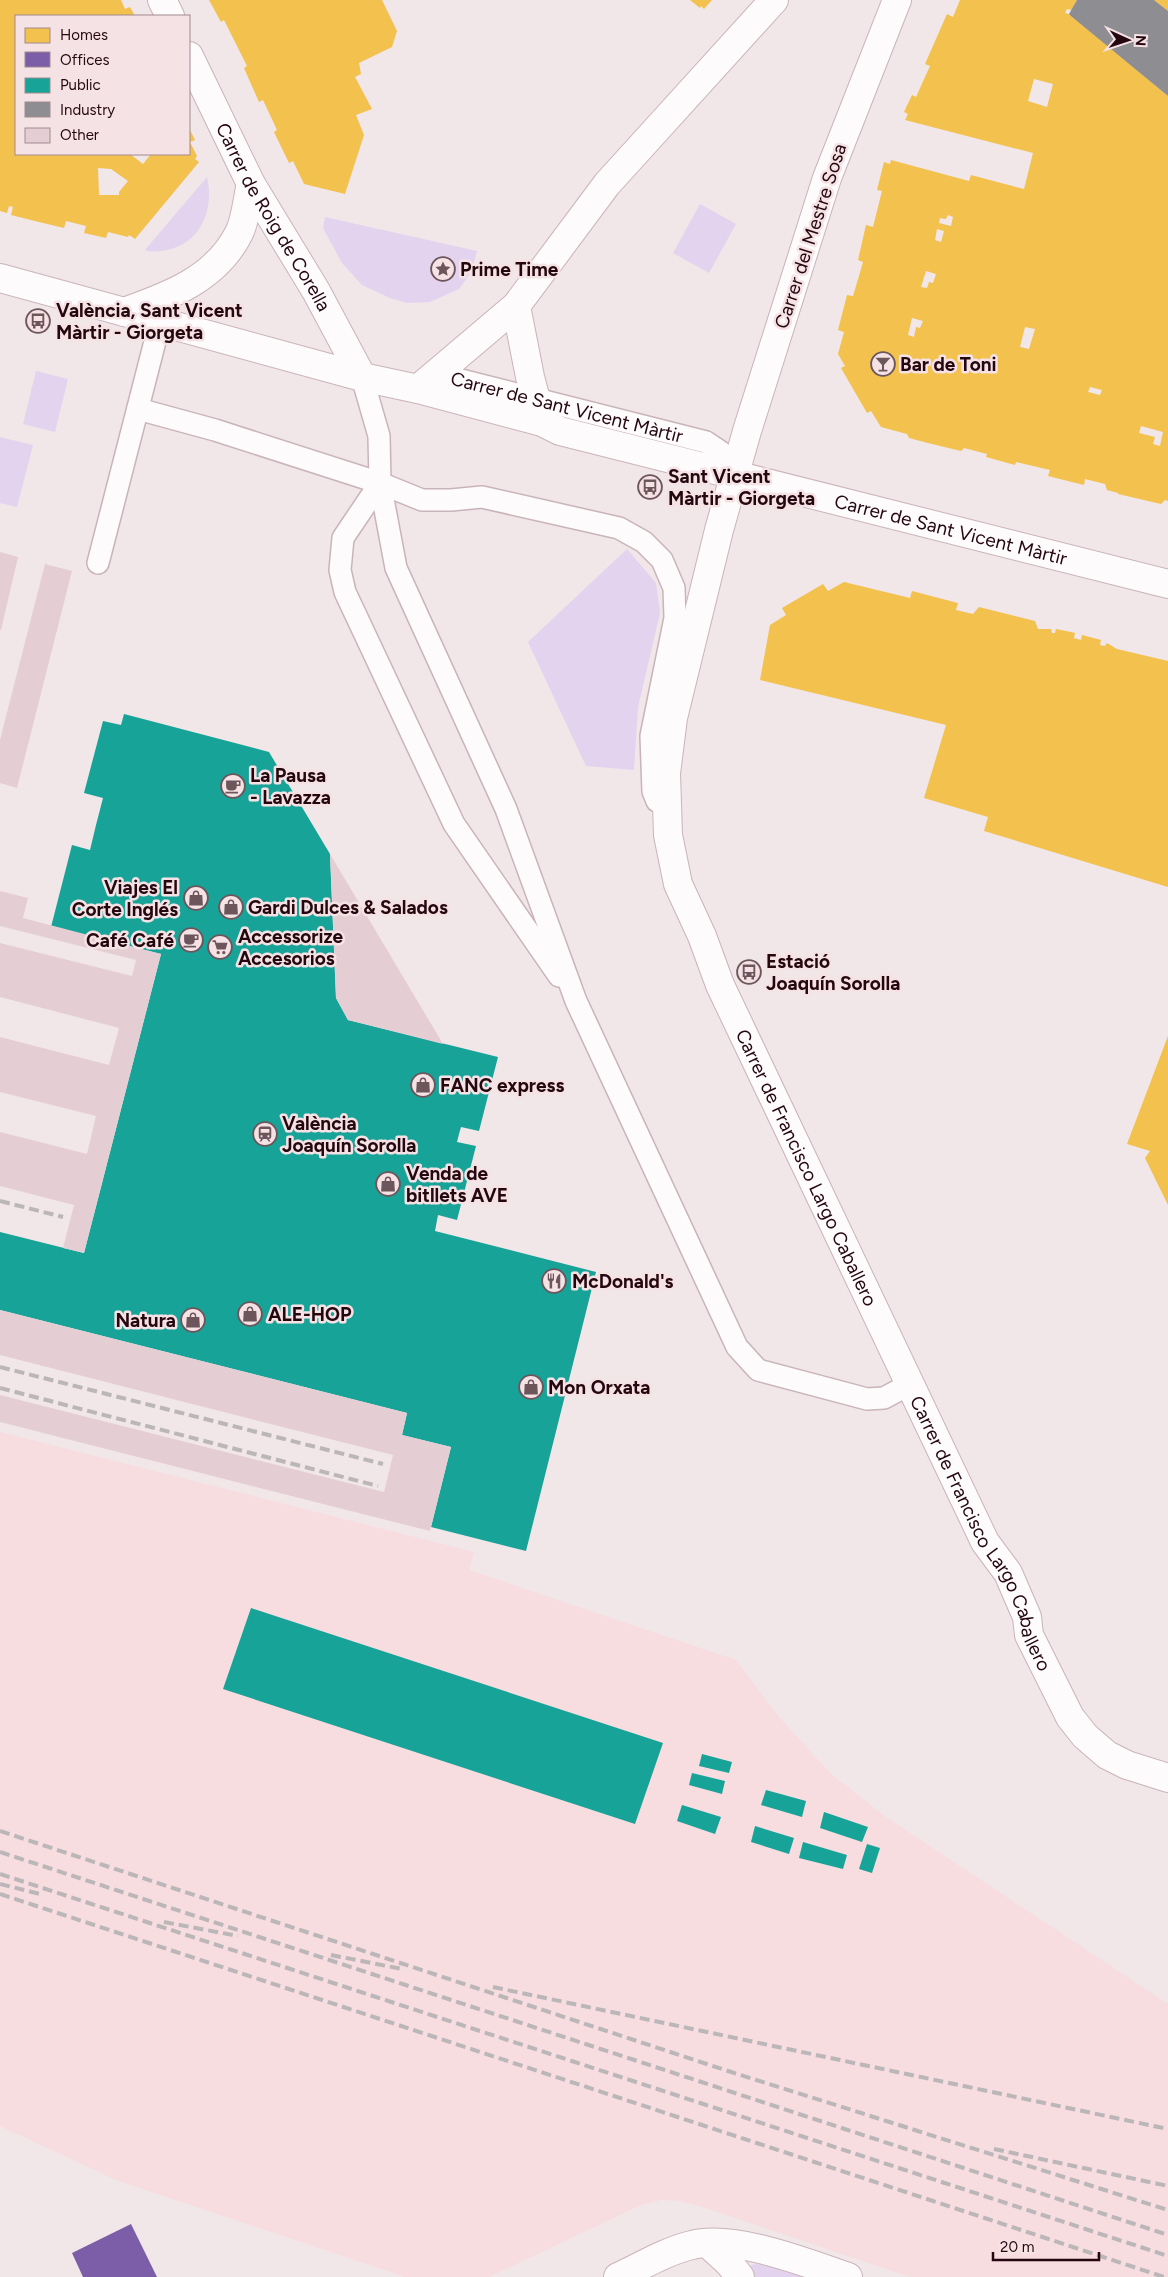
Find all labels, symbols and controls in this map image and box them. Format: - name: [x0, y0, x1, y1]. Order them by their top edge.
- legend: [15, 15, 190, 155]
- north arrow: [1103, 15, 1153, 65]
- text: Homes: [60, 26, 108, 44]
- text: N: [1132, 35, 1149, 47]
- text: Offices: [60, 51, 110, 69]
- text: Public: [60, 76, 101, 94]
- text: Industry: [60, 101, 115, 119]
- street label: Carrer de Roig de Corella: [211, 119, 336, 315]
- text: Other: [60, 126, 99, 144]
- street label: Carrer del Mestre Sosa: [770, 141, 851, 332]
- place icon: Prime Time: [430, 256, 456, 282]
- place label: Prime Time: [460, 258, 559, 281]
- place label: València, Sant Vicent Màrtir - Giorgeta: [56, 299, 243, 344]
- bus stop icon: València, Sant Vicent Màrtir - Giorgeta: [25, 308, 51, 334]
- bar icon: Bar de Toni: [870, 351, 896, 377]
- place label: Bar de Toni: [900, 353, 996, 376]
- street label: Carrer de Sant Vicent Màrtir: [448, 367, 686, 448]
- place label: Sant Vicent Màrtir - Giorgeta: [668, 465, 815, 510]
- bus stop icon: Sant Vicent Màrtir - Giorgeta: [637, 474, 663, 500]
- street label: Carrer de Sant Vicent Màrtir: [832, 490, 1070, 570]
- place label: La Pausa - Lavazza: [250, 764, 331, 809]
- cafe icon: La Pausa - Lavazza: [220, 773, 246, 799]
- place label: Viajes El Corte Inglés: [72, 876, 178, 921]
- shop icon: Viajes El Corte Inglés: [183, 885, 209, 911]
- shop icon: Gardi Dulces & Salados: [218, 894, 244, 920]
- place label: Gardi Dulces & Salados: [248, 896, 448, 919]
- place label: Accessorize Accesorios: [238, 925, 344, 970]
- cafe icon: Café Café: [178, 927, 204, 953]
- place label: Café Café: [86, 929, 174, 952]
- supermarket icon: Accessorize Accesorios: [207, 934, 233, 960]
- place label: Estació Joaquín Sorolla: [766, 950, 900, 995]
- bus stop icon: Estació Joaquín Sorolla: [736, 959, 762, 985]
- street label: Carrer de Francisco Largo Caballero: [731, 1025, 882, 1310]
- shop icon: FANC express: [410, 1072, 436, 1098]
- place label: FANC express: [440, 1074, 564, 1097]
- place label: València Joaquín Sorolla: [282, 1112, 416, 1157]
- station icon: València Joaquín Sorolla: [252, 1121, 278, 1147]
- place label: Venda de bitllets AVE: [406, 1162, 508, 1207]
- shop icon: Venda de bitllets AVE: [375, 1171, 401, 1197]
- restaurant icon: McDonald's: [541, 1268, 567, 1294]
- place label: McDonald's: [572, 1270, 674, 1293]
- shop icon: ALE-HOP: [237, 1301, 263, 1327]
- place label: ALE-HOP: [268, 1303, 352, 1326]
- shop icon: Natura: [180, 1307, 206, 1333]
- place label: Natura: [115, 1309, 176, 1332]
- shop icon: Mon Orxata: [518, 1374, 544, 1400]
- place label: Mon Orxata: [548, 1376, 650, 1399]
- street label: Carrer de Francisco Largo Caballero: [905, 1392, 1056, 1675]
- scale bar: [993, 2230, 1099, 2262]
- text: 20 m: [1000, 2238, 1034, 2256]

